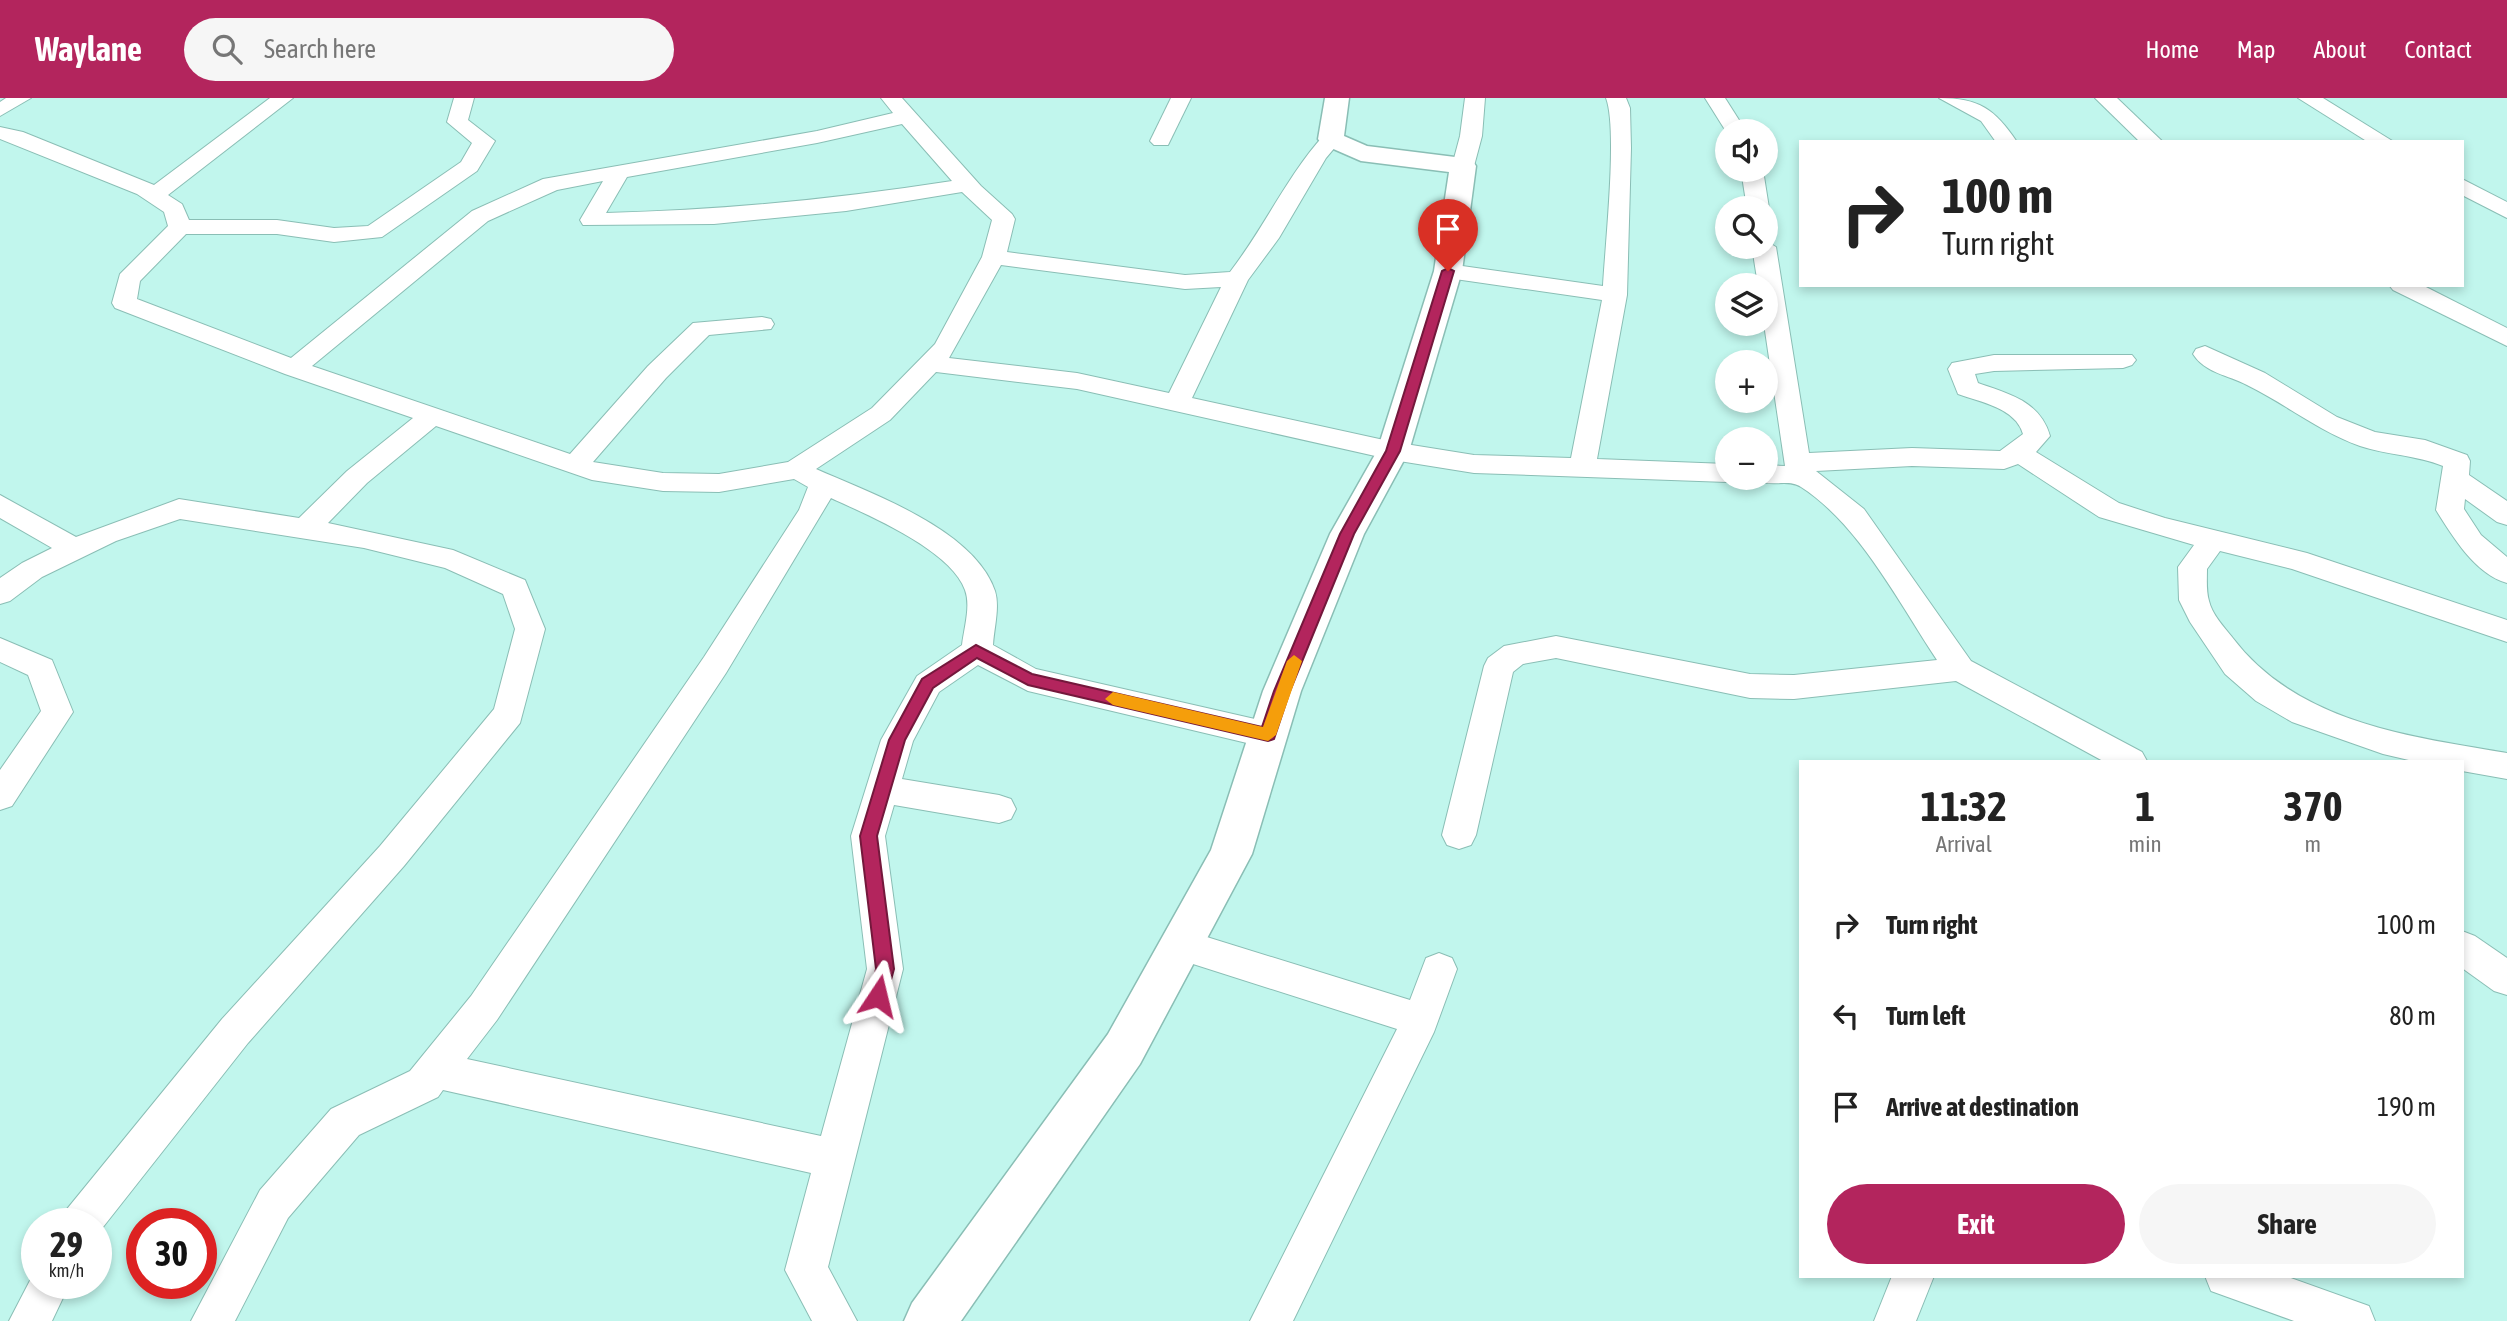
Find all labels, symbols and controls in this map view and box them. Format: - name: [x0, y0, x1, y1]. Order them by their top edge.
- search box: [184, 18, 674, 81]
- text: Waylane: [35, 30, 142, 68]
- icon: search: [208, 30, 246, 68]
- text: Search here: [264, 34, 376, 64]
- text: Home: [2145, 36, 2199, 63]
- text: Map: [2237, 36, 2275, 63]
- text: About: [2313, 36, 2366, 63]
- text: Contact: [2404, 36, 2472, 63]
- map controls: [1715, 119, 1778, 490]
- button: sound: [1715, 119, 1778, 182]
- text: 100 m: [1942, 167, 2053, 223]
- icon: right: [1827, 168, 1918, 259]
- button: search: [1715, 196, 1778, 259]
- pin: [1418, 199, 1478, 271]
- icon: arrive: [1429, 210, 1467, 248]
- text: Turn right: [1942, 225, 2055, 262]
- button: layers: [1715, 273, 1778, 336]
- button: +: [1715, 350, 1778, 413]
- button: −: [1715, 427, 1778, 490]
- text: 11:32: [1921, 782, 2007, 830]
- text: 1: [2135, 782, 2155, 830]
- text: 370: [2283, 782, 2342, 830]
- text: Arrival: [1936, 831, 1992, 857]
- text: min: [2129, 831, 2162, 857]
- text: m: [2305, 831, 2321, 857]
- icon: right: [1827, 906, 1865, 944]
- text: Turn right: [1886, 910, 1977, 940]
- text: 100 m: [2377, 910, 2436, 940]
- position arrow: [841, 959, 915, 1033]
- icon: left: [1827, 997, 1865, 1035]
- text: Turn left: [1886, 1001, 1966, 1031]
- text: 80 m: [2389, 1001, 2436, 1031]
- icon: arrive: [1827, 1088, 1865, 1126]
- text: Arrive at destination: [1886, 1092, 2079, 1122]
- text: 190 m: [2377, 1092, 2436, 1122]
- button: Exit: [1827, 1184, 2125, 1264]
- button: Share: [2139, 1184, 2436, 1264]
- speed limit sign: 30: [126, 1208, 217, 1299]
- text: 29: [50, 1224, 83, 1264]
- text: km/h: [49, 1260, 84, 1281]

